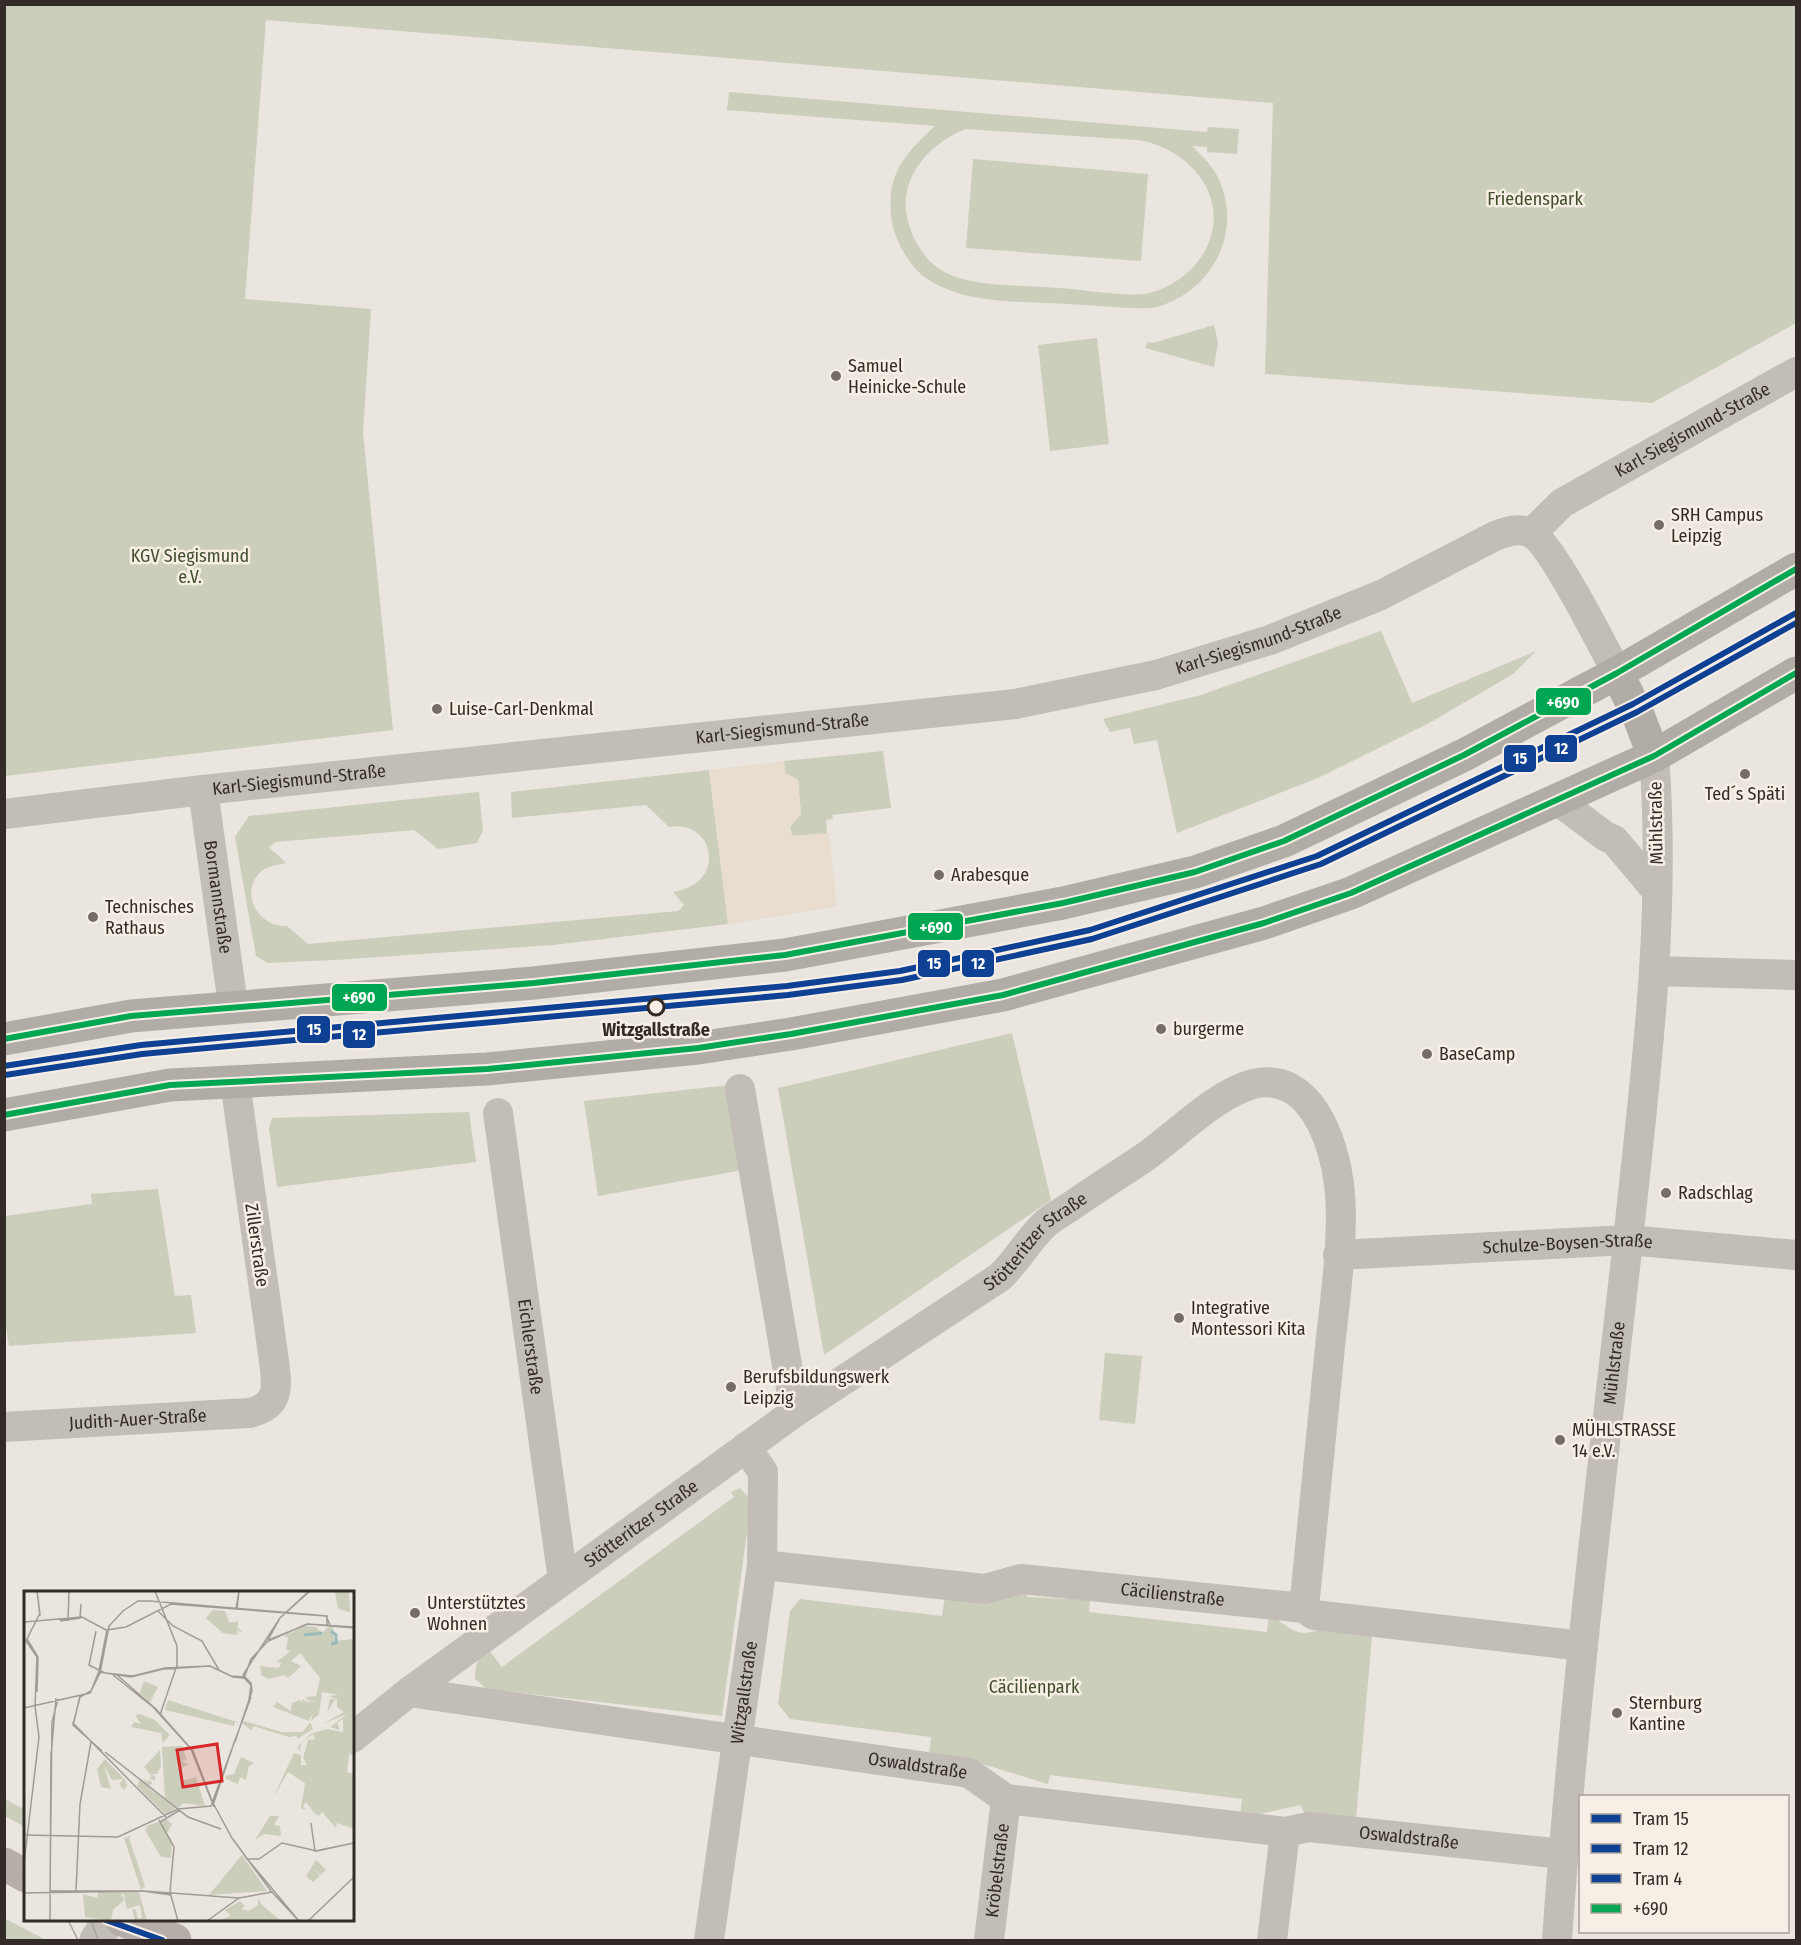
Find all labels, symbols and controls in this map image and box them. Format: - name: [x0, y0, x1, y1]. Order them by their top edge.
- park label: Friedenspark: [1487, 188, 1583, 210]
- place label: Samuel Heinicke-Schule: [848, 355, 966, 398]
- marker: Samuel Heinicke-Schule: [829, 369, 843, 383]
- street label: Karl-Siegismund-Straße: [1611, 378, 1774, 482]
- place label: SRH Campus Leipzig: [1671, 504, 1763, 547]
- marker: SRH Campus Leipzig: [1652, 518, 1666, 532]
- park label: KGV Siegismund e.V.: [131, 545, 249, 588]
- street label: Karl-Siegismund-Straße: [1173, 601, 1345, 679]
- line badge: +690: [1535, 687, 1592, 716]
- text: +690: [1547, 693, 1580, 712]
- place label: Luise-Carl-Denkmal: [449, 698, 594, 720]
- marker: Luise-Carl-Denkmal: [430, 702, 444, 716]
- street label: Karl-Siegismund-Straße: [694, 709, 870, 749]
- line badge: 12: [1544, 734, 1578, 763]
- text: 12: [1554, 739, 1569, 758]
- line badge: 15: [1503, 744, 1537, 773]
- text: 15: [1513, 749, 1527, 768]
- street label: Karl-Siegismund-Straße: [211, 760, 387, 800]
- marker: Ted´s Späti: [1738, 767, 1752, 781]
- street label: Mühlstraße: [1644, 781, 1668, 865]
- place label: Ted´s Späti: [1705, 783, 1785, 805]
- street label: Bormannstraße: [199, 839, 237, 955]
- place label: Arabesque: [951, 864, 1029, 886]
- marker: Arabesque: [932, 868, 946, 882]
- place label: Technisches Rathaus: [105, 896, 194, 939]
- marker: Technisches Rathaus: [86, 910, 100, 924]
- line badge: +690: [907, 912, 964, 941]
- text: +690: [920, 918, 953, 937]
- line badge: 15: [917, 949, 951, 978]
- line badge: 12: [961, 949, 995, 978]
- text: 15: [927, 954, 941, 973]
- text: 12: [971, 954, 986, 973]
- line badge: +690: [331, 983, 388, 1012]
- text: +690: [343, 988, 376, 1007]
- marker: Witzgallstraße: [647, 998, 665, 1016]
- line badge: 15: [296, 1015, 331, 1044]
- place label: burgerme: [1173, 1018, 1244, 1040]
- place label: Witzgallstraße: [602, 1019, 710, 1041]
- text: 15: [307, 1020, 321, 1039]
- line badge: 12: [342, 1020, 376, 1049]
- marker: burgerme: [1154, 1022, 1168, 1036]
- text: 12: [352, 1025, 367, 1044]
- place label: BaseCamp: [1439, 1043, 1515, 1065]
- marker: BaseCamp: [1420, 1047, 1434, 1061]
- place label: Radschlag: [1678, 1182, 1753, 1204]
- marker: Radschlag: [1659, 1186, 1673, 1200]
- street label: Stötteritzer Straße: [979, 1187, 1091, 1296]
- street label: Zillerstraße: [240, 1202, 274, 1288]
- street label: Schulze-Boysen-Straße: [1482, 1229, 1654, 1259]
- street label: Eichlerstraße: [513, 1297, 548, 1396]
- place label: Integrative Montessori Kita: [1191, 1297, 1306, 1340]
- marker: Integrative Montessori Kita: [1172, 1311, 1186, 1325]
- street label: Mühlstraße: [1598, 1320, 1630, 1405]
- place label: Berufsbildungswerk Leipzig: [743, 1366, 890, 1409]
- marker: Berufsbildungswerk Leipzig: [724, 1380, 738, 1394]
- street label: Judith-Auer-Straße: [68, 1404, 207, 1434]
- place label: MÜHLSTRASSE 14 e.V.: [1572, 1419, 1676, 1462]
- marker: MÜHLSTRASSE 14 e.V.: [1553, 1433, 1567, 1447]
- street label: Stötteritzer Straße: [580, 1475, 703, 1572]
- street label: Cäcilienstraße: [1119, 1578, 1226, 1611]
- inset map: [24, 1591, 354, 1921]
- place label: Unterstütztes Wohnen: [427, 1592, 526, 1635]
- marker: Unterstütztes Wohnen: [408, 1606, 422, 1620]
- street label: Witzgallstraße: [726, 1639, 762, 1745]
- park label: Cäcilienpark: [989, 1676, 1080, 1698]
- place label: Sternburg Kantine: [1629, 1692, 1702, 1735]
- marker: Sternburg Kantine: [1610, 1706, 1624, 1720]
- street label: Oswaldstraße: [867, 1748, 969, 1784]
- legend: [1579, 1795, 1789, 1933]
- text: Tram 15: [1633, 1808, 1689, 1830]
- street label: Oswaldstraße: [1358, 1821, 1460, 1854]
- street label: Kröbelstraße: [981, 1822, 1014, 1919]
- text: Tram 12: [1633, 1838, 1688, 1860]
- text: Tram 4: [1633, 1868, 1682, 1890]
- text: +690: [1633, 1898, 1668, 1920]

